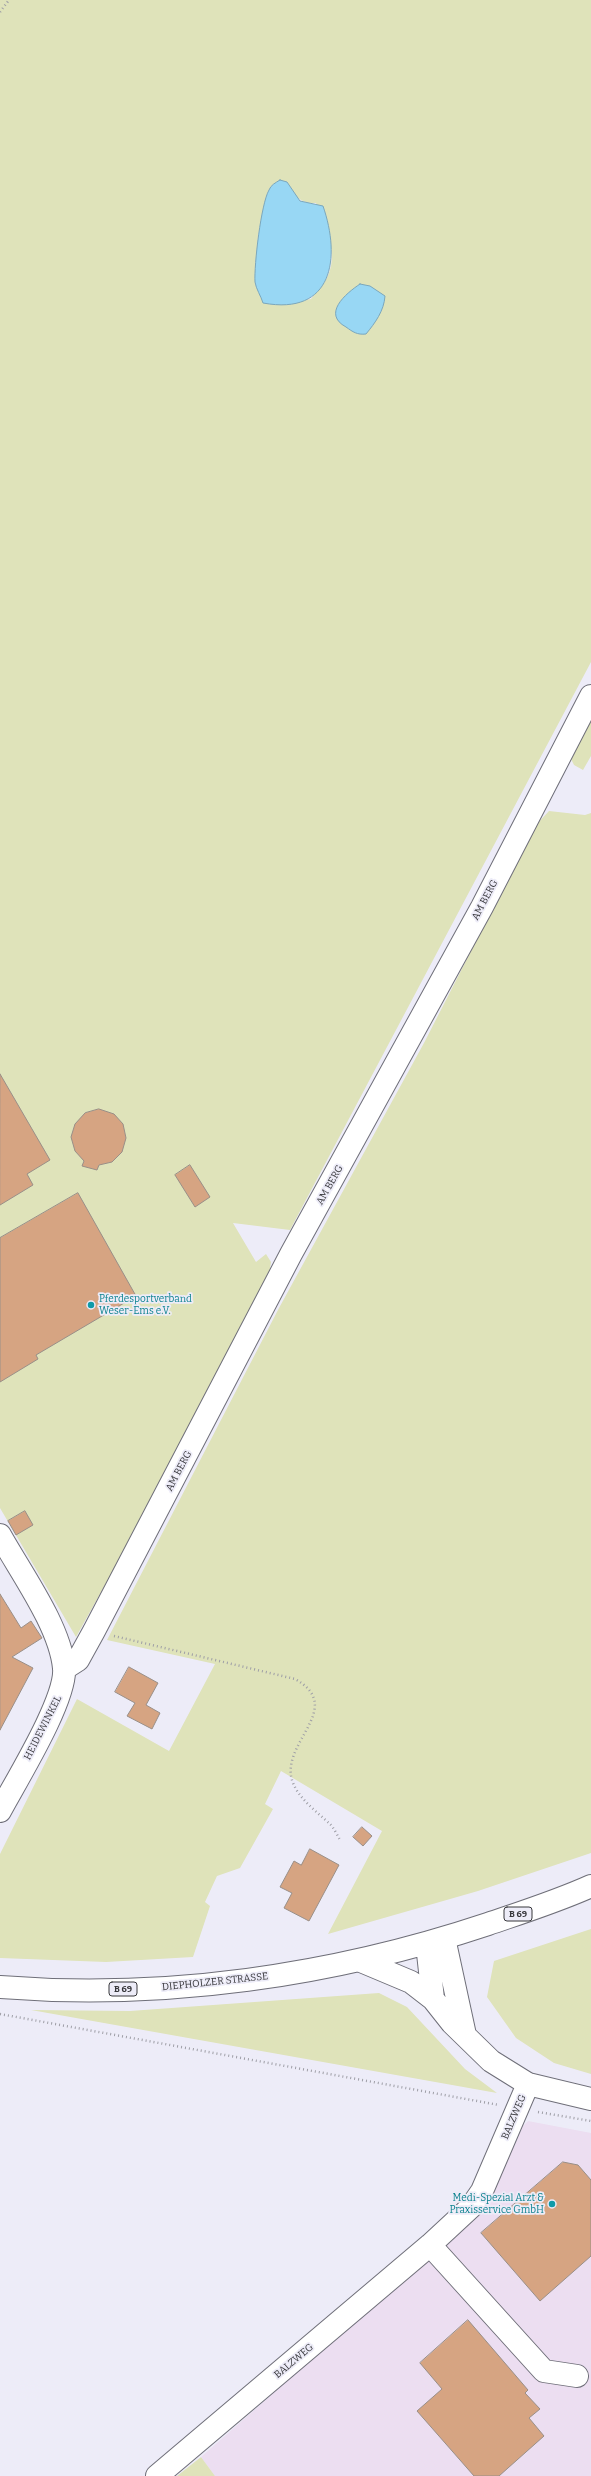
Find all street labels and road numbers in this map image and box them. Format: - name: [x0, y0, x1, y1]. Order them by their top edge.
- street label: AM BERG: [469, 878, 501, 922]
- street label: AM BERG: [314, 1163, 346, 1207]
- street label: AM BERG: [163, 1449, 195, 1493]
- street label: HEIDEWINKEL: [22, 1694, 64, 1762]
- road number: B 69: [504, 1907, 532, 1921]
- street label: DIEPHOLZER STRASSE: [161, 1970, 269, 1994]
- road number: B 69: [109, 1982, 137, 1996]
- street label: BALZWEG: [499, 2093, 529, 2141]
- street label: BALZWEG: [272, 2341, 316, 2381]

